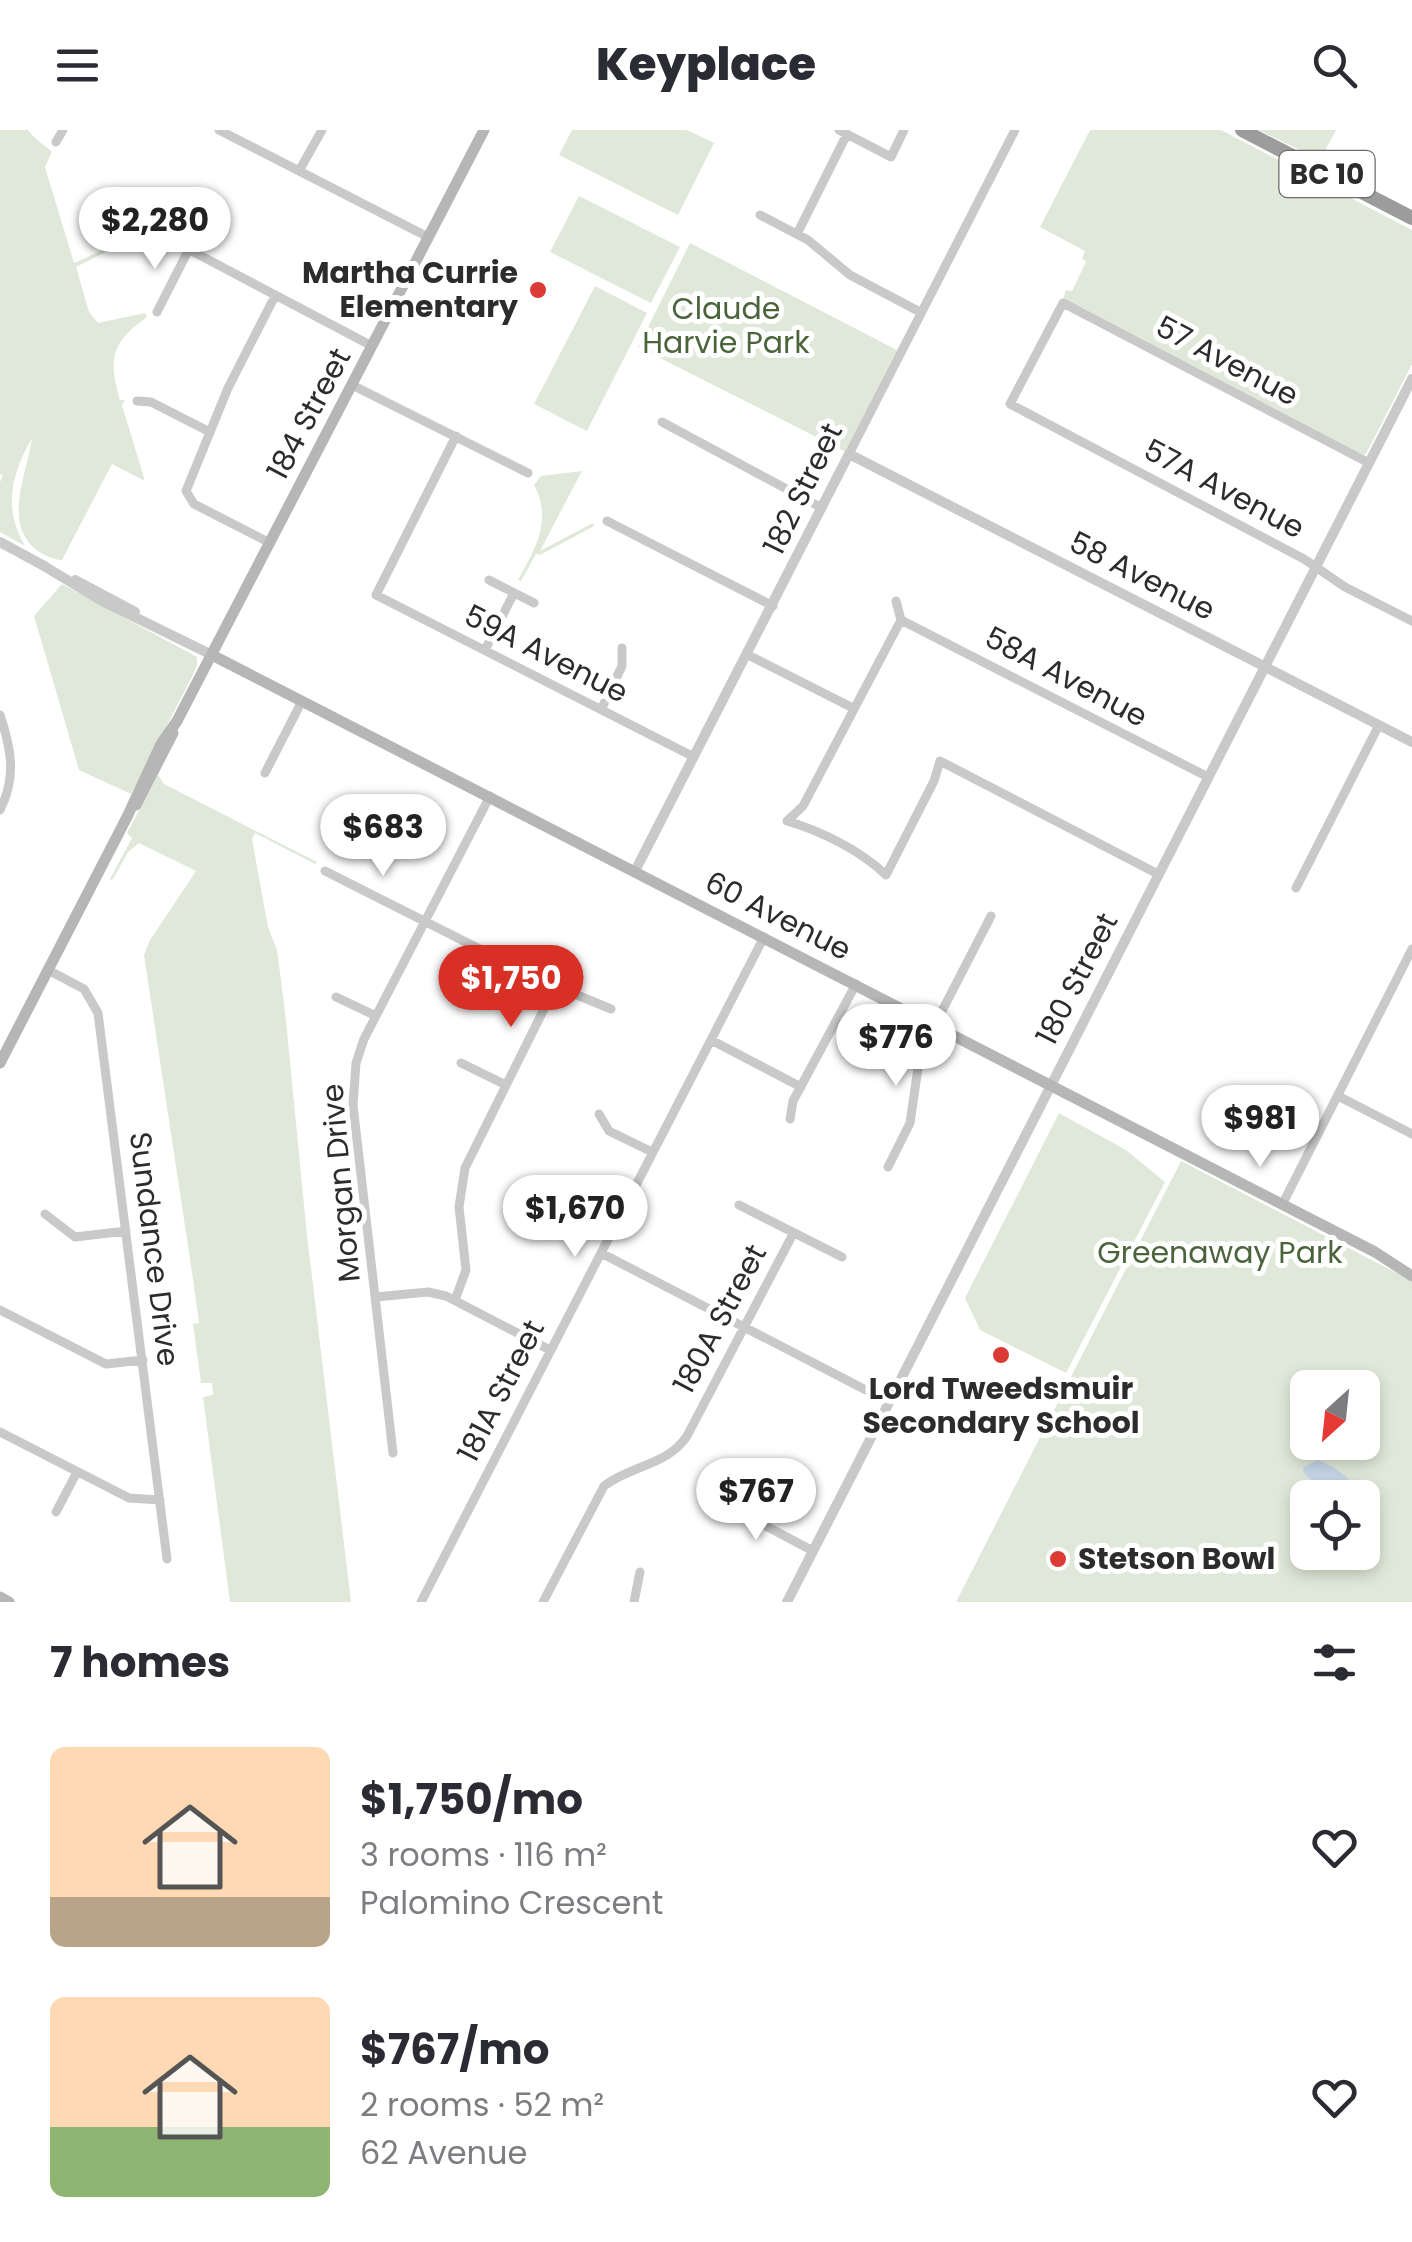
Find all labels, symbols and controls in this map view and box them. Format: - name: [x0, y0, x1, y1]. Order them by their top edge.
- text: Keyplace: [596, 33, 816, 96]
- icon: menu: [50, 38, 105, 93]
- icon: search: [1307, 38, 1362, 93]
- road number: BC 10: [1280, 151, 1374, 197]
- pin: $2,280: [74, 187, 236, 272]
- text: $2,280: [101, 197, 209, 242]
- place label: Martha Currie Elementary: [302, 251, 518, 328]
- marker: Martha Currie Elementary: [527, 279, 549, 301]
- park label: Claude Harvie Park: [642, 287, 810, 364]
- street label: 57 Avenue: [1148, 305, 1306, 416]
- street label: 184 Street: [256, 340, 361, 487]
- street label: 182 Street: [752, 416, 853, 562]
- street label: 57A Avenue: [1136, 428, 1312, 549]
- street label: 58 Avenue: [1062, 520, 1223, 631]
- street label: 59A Avenue: [457, 594, 636, 713]
- street label: 58A Avenue: [977, 616, 1155, 737]
- pin: $683: [324, 794, 442, 879]
- text: $683: [342, 804, 424, 849]
- street label: 60 Avenue: [698, 860, 859, 971]
- street label: 180 Street: [1025, 905, 1128, 1052]
- pin: $1,750: [430, 945, 592, 1030]
- text: $1,750: [460, 955, 562, 1000]
- pin: $776: [837, 1004, 955, 1089]
- text: $776: [858, 1014, 934, 1059]
- street label: Morgan Drive: [310, 1082, 371, 1284]
- pin: $981: [1201, 1085, 1319, 1170]
- text: $981: [1223, 1095, 1297, 1140]
- street label: Sundance Drive: [119, 1129, 190, 1369]
- pin: $1,670: [494, 1175, 656, 1260]
- text: $1,670: [525, 1185, 625, 1230]
- park label: Greenaway Park: [1097, 1231, 1343, 1274]
- street label: 180A Street: [662, 1237, 777, 1401]
- street label: 181A Street: [446, 1312, 555, 1469]
- marker: Lord Tweedsmuir Secondary School: [990, 1344, 1012, 1366]
- place label: Lord Tweedsmuir Secondary School: [862, 1367, 1140, 1444]
- north arrow: [1290, 1370, 1380, 1460]
- map controls: [1290, 1370, 1380, 1570]
- pin: $767: [697, 1458, 815, 1543]
- text: $767: [718, 1468, 794, 1513]
- button: locate: [1290, 1480, 1380, 1570]
- place label: Stetson Bowl: [1078, 1537, 1275, 1580]
- marker: Stetson Bowl: [1047, 1548, 1069, 1570]
- text: 7 homes: [50, 1633, 230, 1692]
- icon: filters: [1307, 1635, 1362, 1690]
- text: $1,750/mo: [360, 1770, 583, 1829]
- icon: home: [130, 1787, 250, 1907]
- icon: heart: [1307, 1820, 1362, 1875]
- text: 3 rooms · 116 m²: [360, 1832, 607, 1877]
- text: Palomino Crescent: [360, 1880, 663, 1925]
- text: $767/mo: [360, 2020, 550, 2079]
- icon: home: [130, 2037, 250, 2157]
- icon: heart: [1307, 2070, 1362, 2125]
- text: 2 rooms · 52 m²: [360, 2082, 604, 2127]
- text: 62 Avenue: [360, 2130, 527, 2175]

